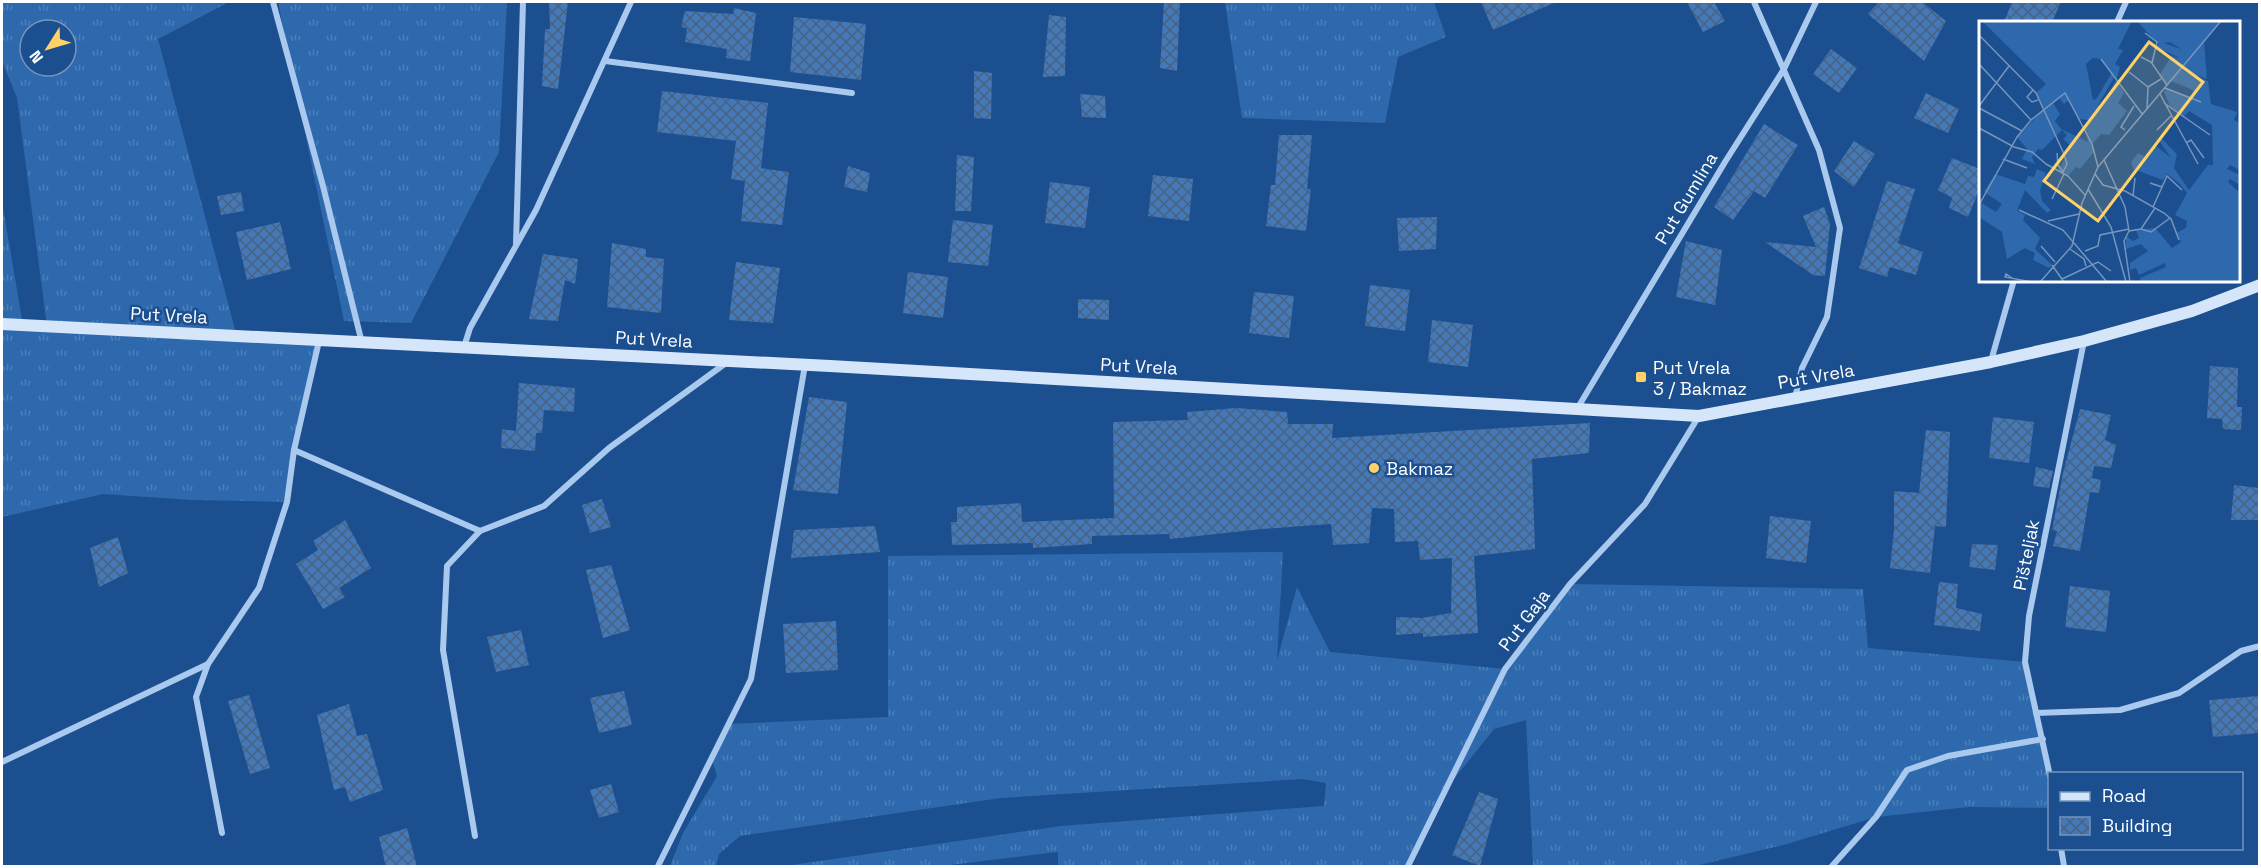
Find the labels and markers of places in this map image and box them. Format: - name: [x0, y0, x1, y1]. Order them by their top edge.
- place label: Put Vrela 3 / Bakmaz: [1653, 356, 1747, 400]
- marker: Put Vrela 3 / Bakmaz: [1634, 370, 1648, 384]
- place label: Bakmaz: [1386, 457, 1453, 480]
- marker: Bakmaz: [1367, 461, 1381, 475]

